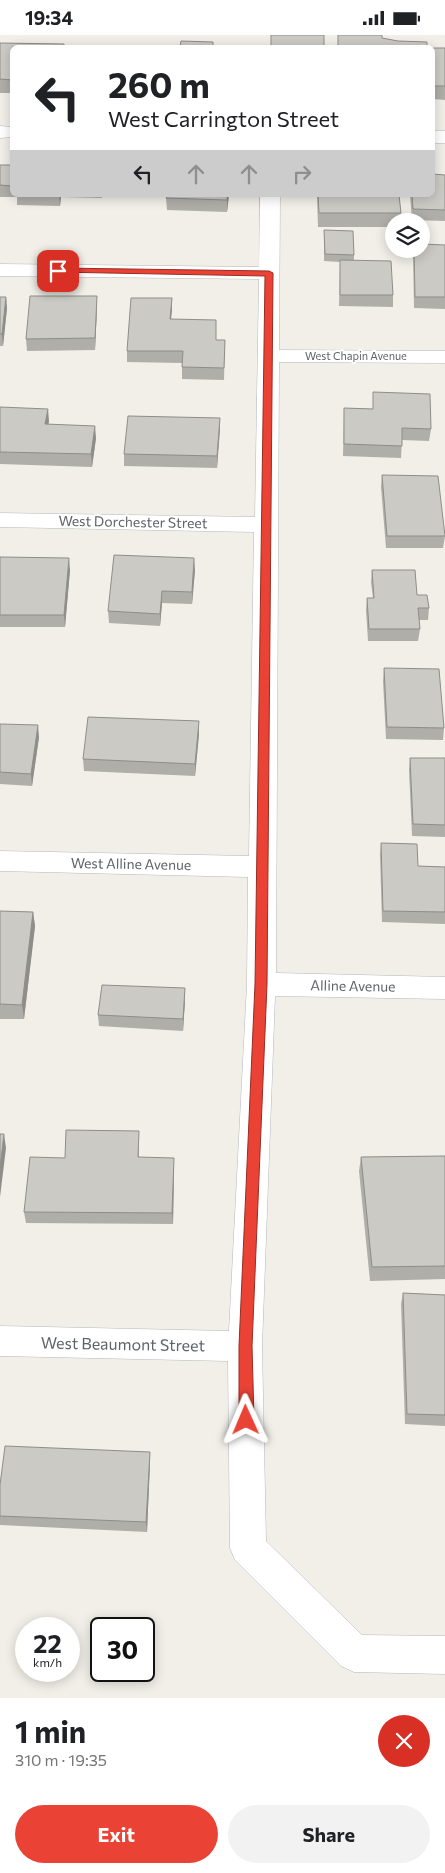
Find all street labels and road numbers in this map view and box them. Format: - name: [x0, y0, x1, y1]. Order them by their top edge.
- street label: West Chapin Avenue: [305, 349, 407, 362]
- street label: West Dorchester Street: [58, 512, 208, 531]
- street label: West Alline Avenue: [71, 854, 191, 873]
- street label: Alline Avenue: [310, 976, 396, 995]
- street label: West Beaumont Street: [41, 1333, 206, 1354]

